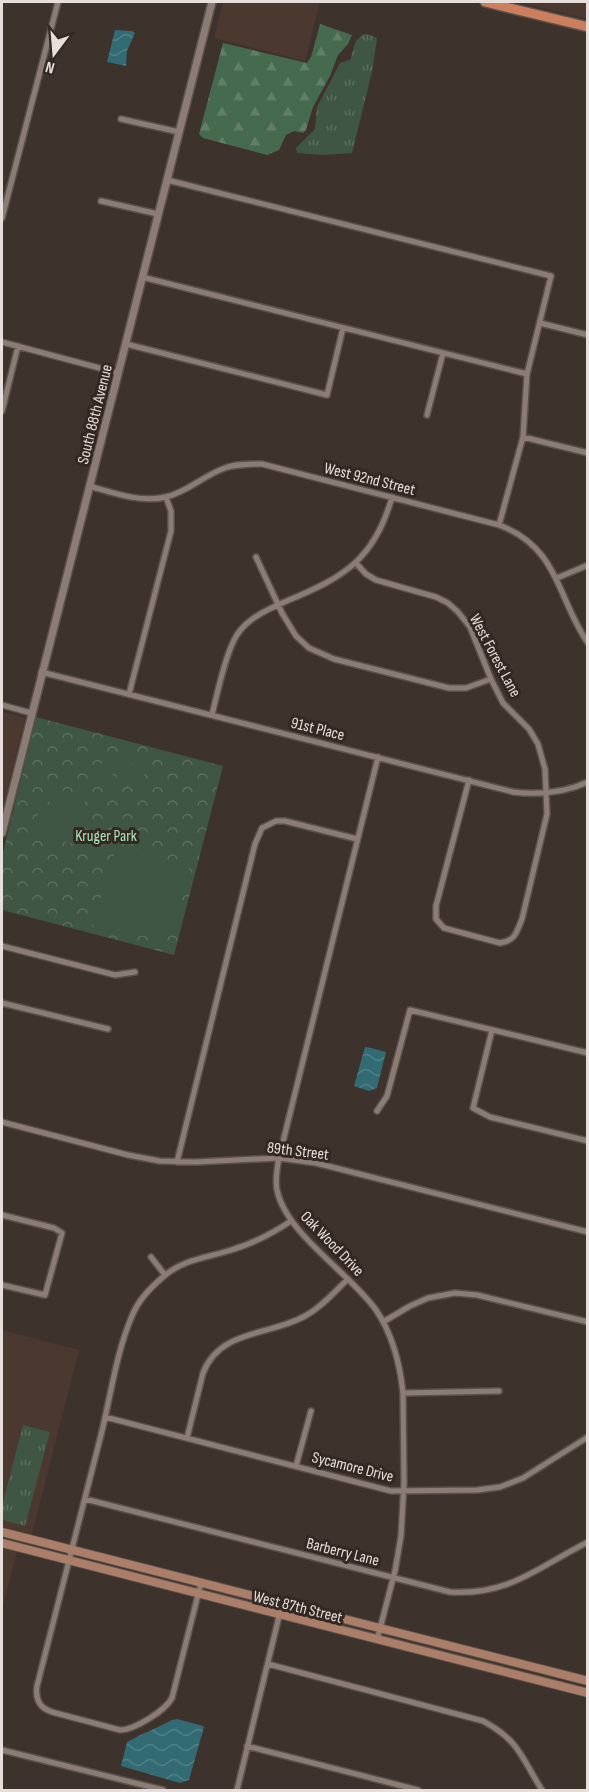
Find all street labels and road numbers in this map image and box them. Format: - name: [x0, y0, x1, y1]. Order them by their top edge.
- street label: South 88th Avenue: [74, 363, 117, 466]
- street label: West 92nd Street: [322, 459, 417, 500]
- street label: West Forest Lane: [465, 611, 525, 701]
- street label: 91st Place: [289, 714, 346, 745]
- street label: 89th Street: [266, 1138, 330, 1165]
- street label: Oak Wood Drive: [296, 1208, 368, 1281]
- street label: Sycamore Drive: [310, 1448, 395, 1487]
- street label: Barberry Lane: [304, 1534, 381, 1571]
- street label: West 87th Street: [251, 1587, 344, 1628]

